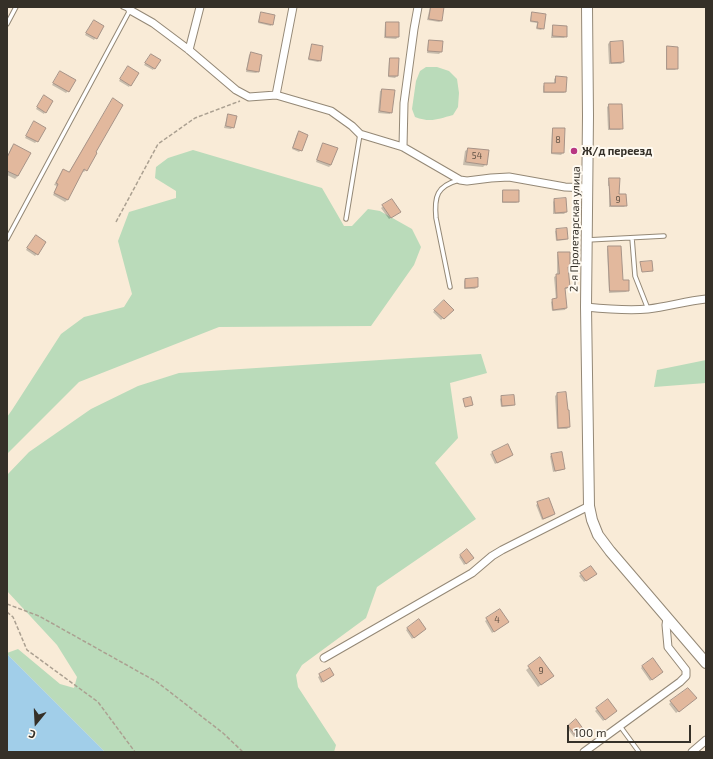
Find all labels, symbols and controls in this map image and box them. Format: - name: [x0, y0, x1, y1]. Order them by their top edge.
- house number: 8: [555, 135, 561, 145]
- place label: Ж/д переезд: [582, 144, 652, 158]
- marker: Ж/д переезд: [569, 146, 579, 156]
- house number: 54: [472, 151, 482, 161]
- street label: 2-я Пролетарская улица: [567, 166, 583, 292]
- house number: 9: [615, 195, 621, 205]
- house number: 4: [494, 615, 500, 625]
- house number: 9: [538, 666, 544, 676]
- north arrow: [16, 703, 56, 743]
- scale bar: [569, 717, 693, 743]
- text: 100 m: [574, 725, 606, 739]
- text: С: [27, 728, 37, 742]

